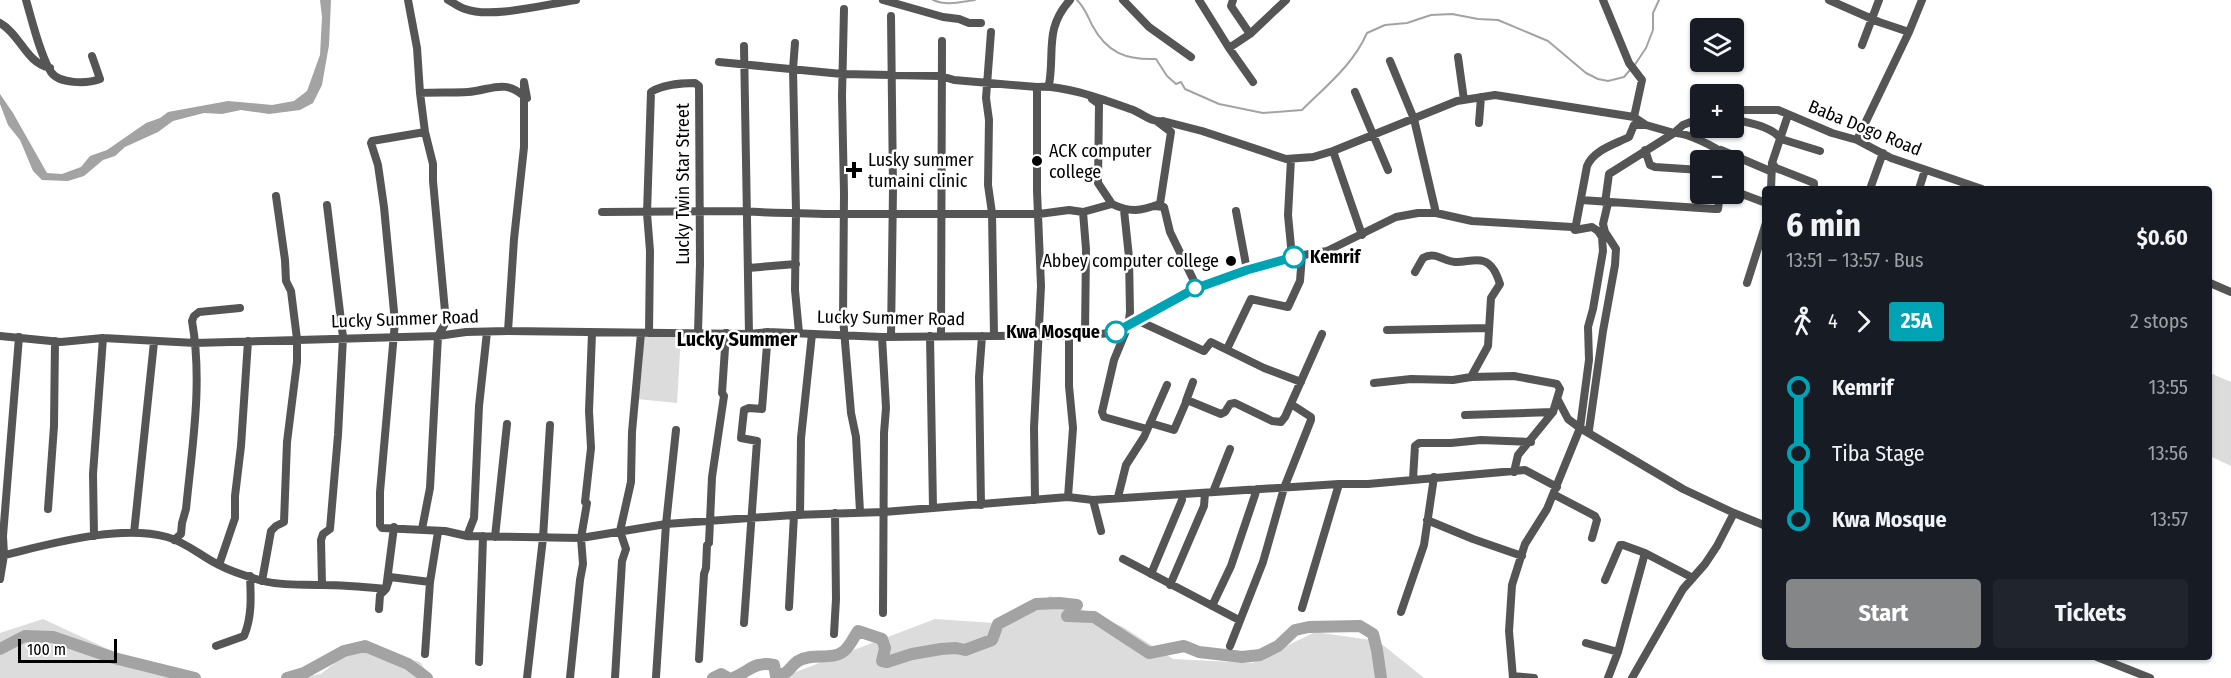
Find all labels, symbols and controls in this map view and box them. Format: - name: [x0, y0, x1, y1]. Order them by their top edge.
- map controls: [1690, 18, 1744, 204]
- button: layers: [1690, 18, 1744, 72]
- button: +: [1690, 84, 1744, 138]
- street label: Baba Dogo Road: [1805, 95, 1925, 161]
- street label: Lucky Twin Star Street: [672, 103, 694, 265]
- place label: ACK computer college: [1049, 140, 1152, 183]
- place label: Lusky summer tumaini clinic: [868, 149, 974, 192]
- button: −: [1690, 150, 1744, 204]
- marker: ACK computer college: [1030, 154, 1044, 168]
- marker: Lusky summer tumaini clinic: [845, 161, 863, 179]
- text: 6 min: [1786, 205, 1861, 245]
- text: $0.60: [2137, 224, 2188, 251]
- marker: Kemrif: [1283, 246, 1305, 268]
- place label: Kemrif: [1310, 246, 1362, 268]
- text: 13:51 – 13:57 · Bus: [1786, 248, 1924, 272]
- place label: Abbey computer college: [1042, 250, 1219, 272]
- marker: Abbey computer college: [1224, 254, 1238, 268]
- unlabelled marker: [1186, 279, 1204, 297]
- street label: Lucky Summer Road: [331, 305, 479, 333]
- icon: walk: [1786, 305, 1819, 338]
- icon: forward: [1847, 305, 1880, 338]
- street label: Lucky Summer Road: [817, 306, 965, 330]
- text: 25A: [1901, 308, 1932, 334]
- text: 4: [1828, 309, 1838, 333]
- text: 2 stops: [2130, 309, 2188, 333]
- place label: Kwa Mosque: [1006, 321, 1100, 343]
- marker: Kwa Mosque: [1105, 321, 1127, 343]
- district label: Lucky Summer: [677, 327, 798, 351]
- text: Kemrif: [1832, 374, 1893, 401]
- text: 13:55: [2149, 375, 2188, 399]
- text: Tiba Stage: [1832, 440, 1925, 467]
- text: 13:56: [2148, 441, 2188, 465]
- text: Kwa Mosque: [1832, 506, 1947, 533]
- text: 13:57: [2150, 507, 2188, 531]
- button: Start: [1786, 579, 1981, 648]
- button: Tickets: [1993, 579, 2188, 648]
- scale bar: [18, 636, 117, 664]
- text: 100 m: [27, 640, 66, 659]

